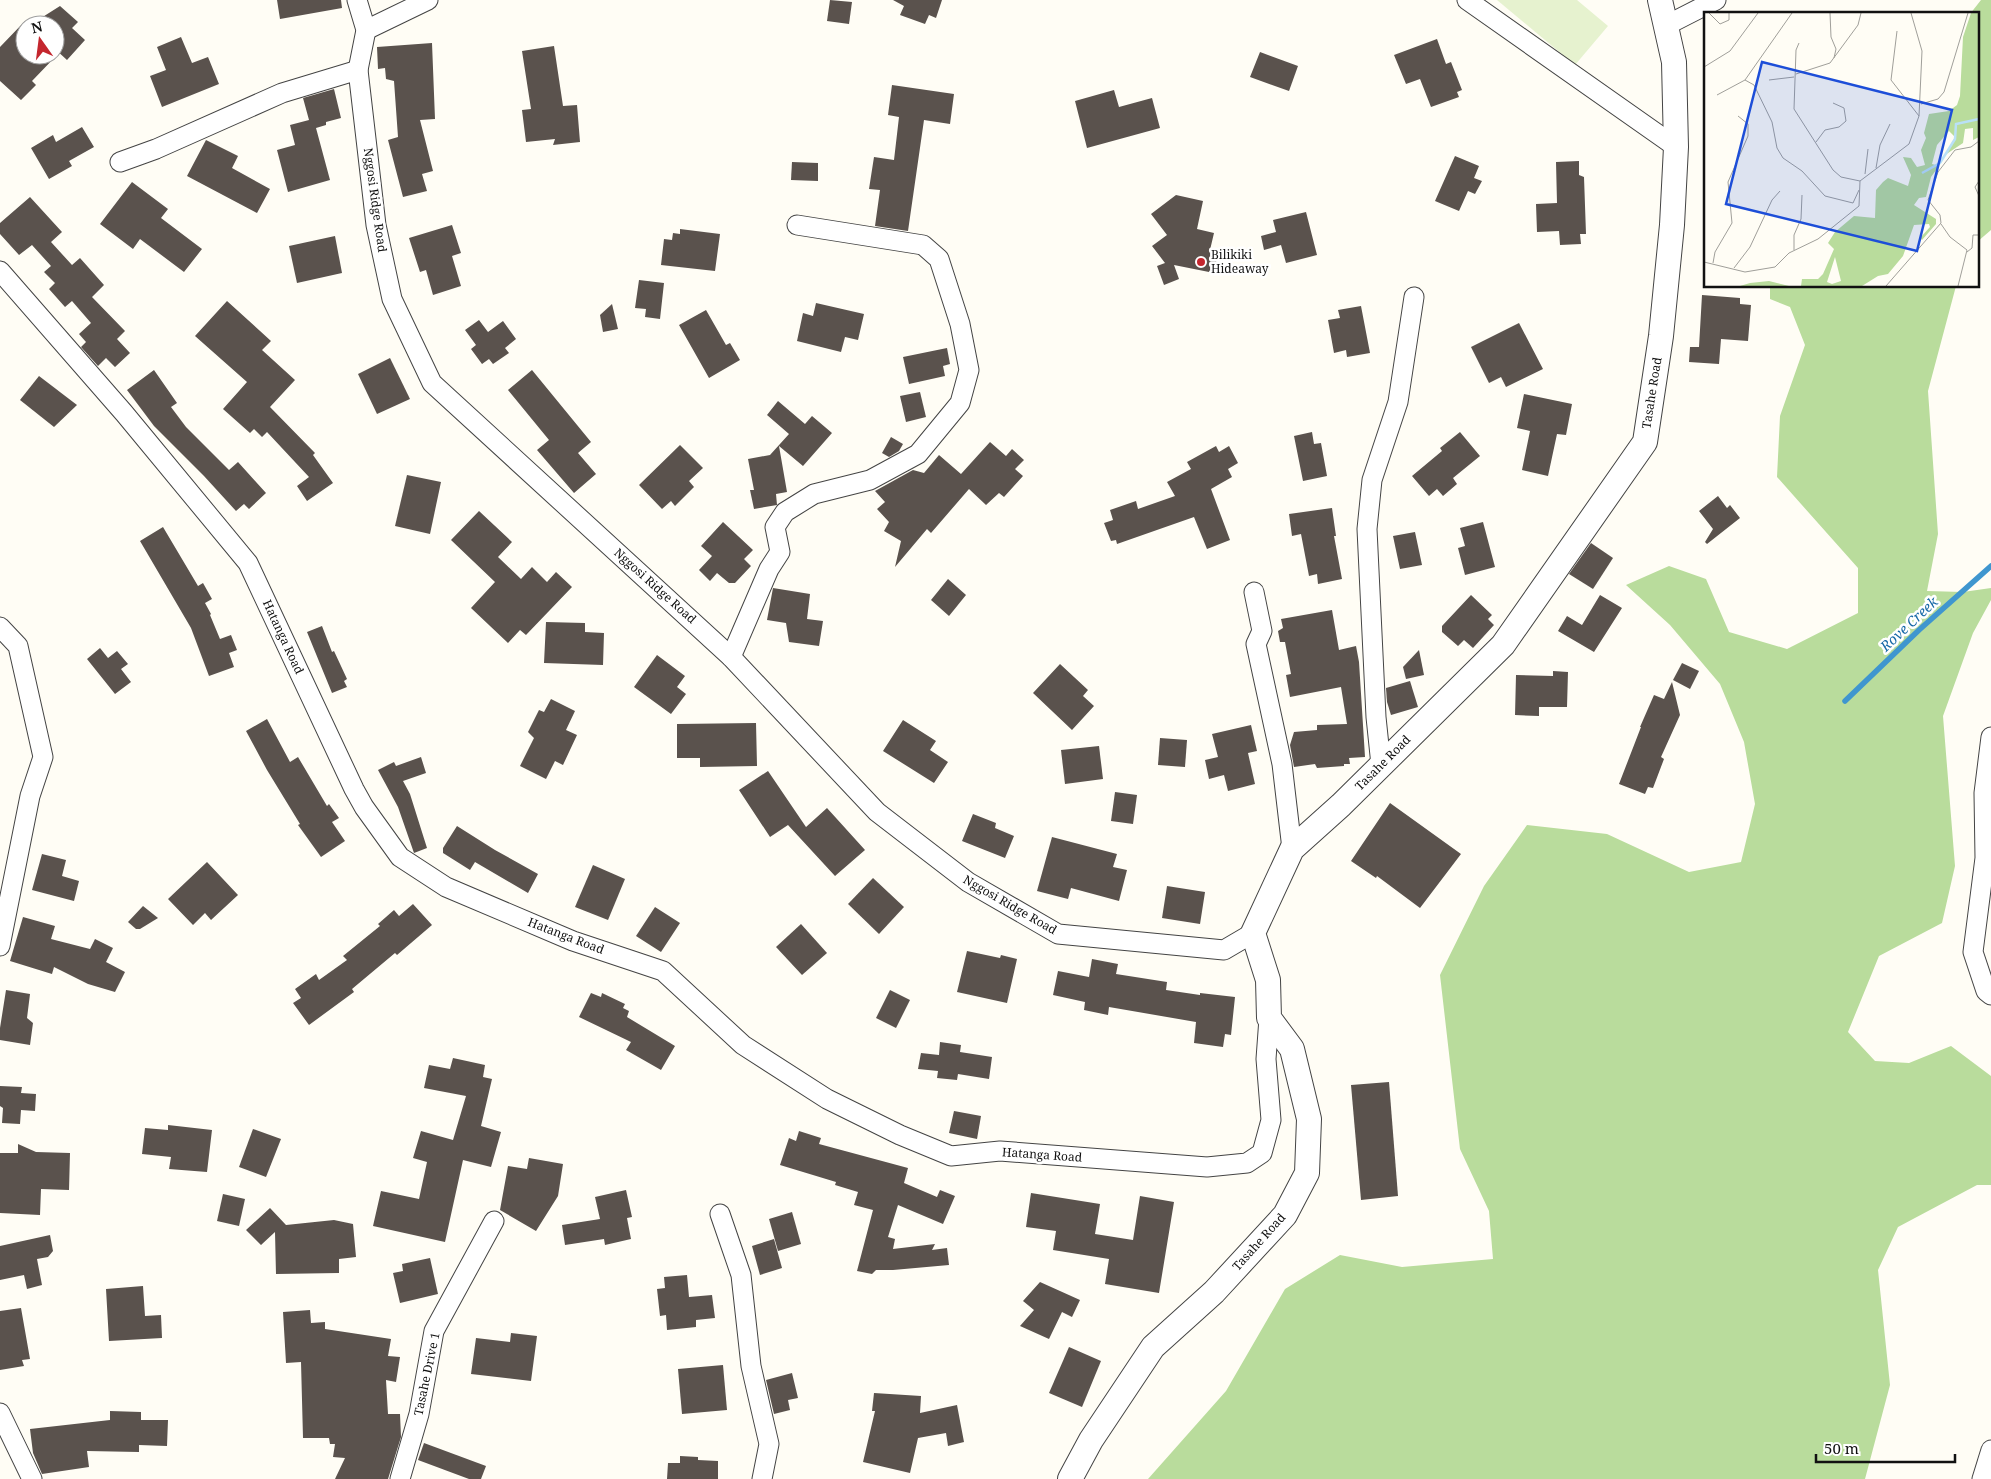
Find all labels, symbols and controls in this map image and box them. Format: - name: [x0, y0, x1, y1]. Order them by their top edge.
- inset map: [1704, 12, 1978, 288]
- north arrow: [15, 15, 65, 65]
- text: N: [29, 16, 44, 37]
- street label: Nggosi Ridge Road: [360, 147, 391, 254]
- place label: Bilikiki Hideaway: [1211, 246, 1269, 277]
- marker: Bilikiki Hideaway: [1195, 256, 1207, 268]
- street label: Tasahe Road: [1637, 355, 1666, 430]
- street label: Nggosi Ridge Road: [610, 544, 701, 628]
- water label: Rove Creek: [1875, 591, 1942, 656]
- street label: Hatanga Road: [259, 597, 308, 677]
- street label: Tasahe Road: [1351, 731, 1415, 794]
- street label: Nggosi Ridge Road: [960, 871, 1061, 939]
- street label: Hatanga Road: [526, 913, 607, 958]
- street label: Hatanga Road: [1001, 1143, 1083, 1166]
- street label: Tasahe Road: [1228, 1209, 1289, 1274]
- street label: Tasahe Drive 1: [409, 1331, 444, 1417]
- scale bar: [1816, 1432, 1955, 1464]
- text: 50 m: [1824, 1438, 1859, 1458]

